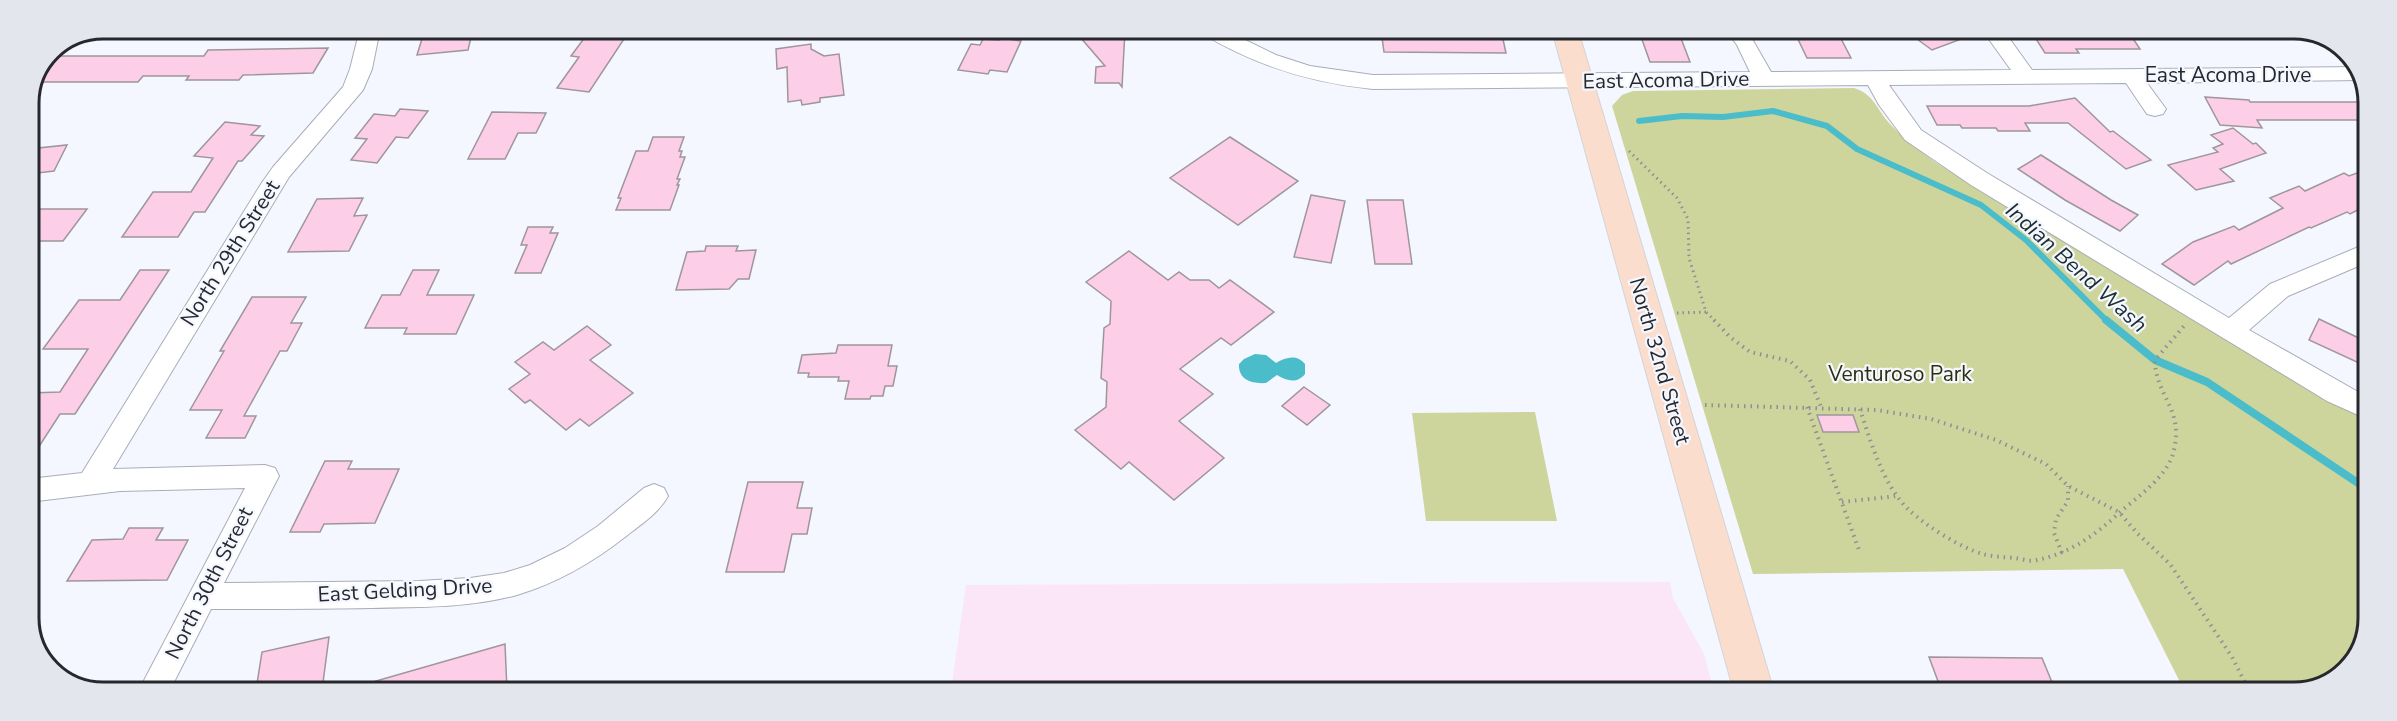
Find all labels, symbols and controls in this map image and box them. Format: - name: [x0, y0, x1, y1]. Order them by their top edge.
- street label: East Acoma Drive: [2145, 61, 2311, 89]
- street label: East Acoma Drive: [1582, 65, 1750, 95]
- street label: North 29th Street: [174, 174, 286, 331]
- water label: Indian Bend Wash: [1999, 196, 2154, 339]
- street label: North 32nd Street: [1623, 274, 1697, 448]
- park label: Venturoso Park: [1827, 360, 1972, 388]
- street label: North 30th Street: [159, 502, 260, 664]
- street label: East Gelding Drive: [317, 571, 493, 609]

